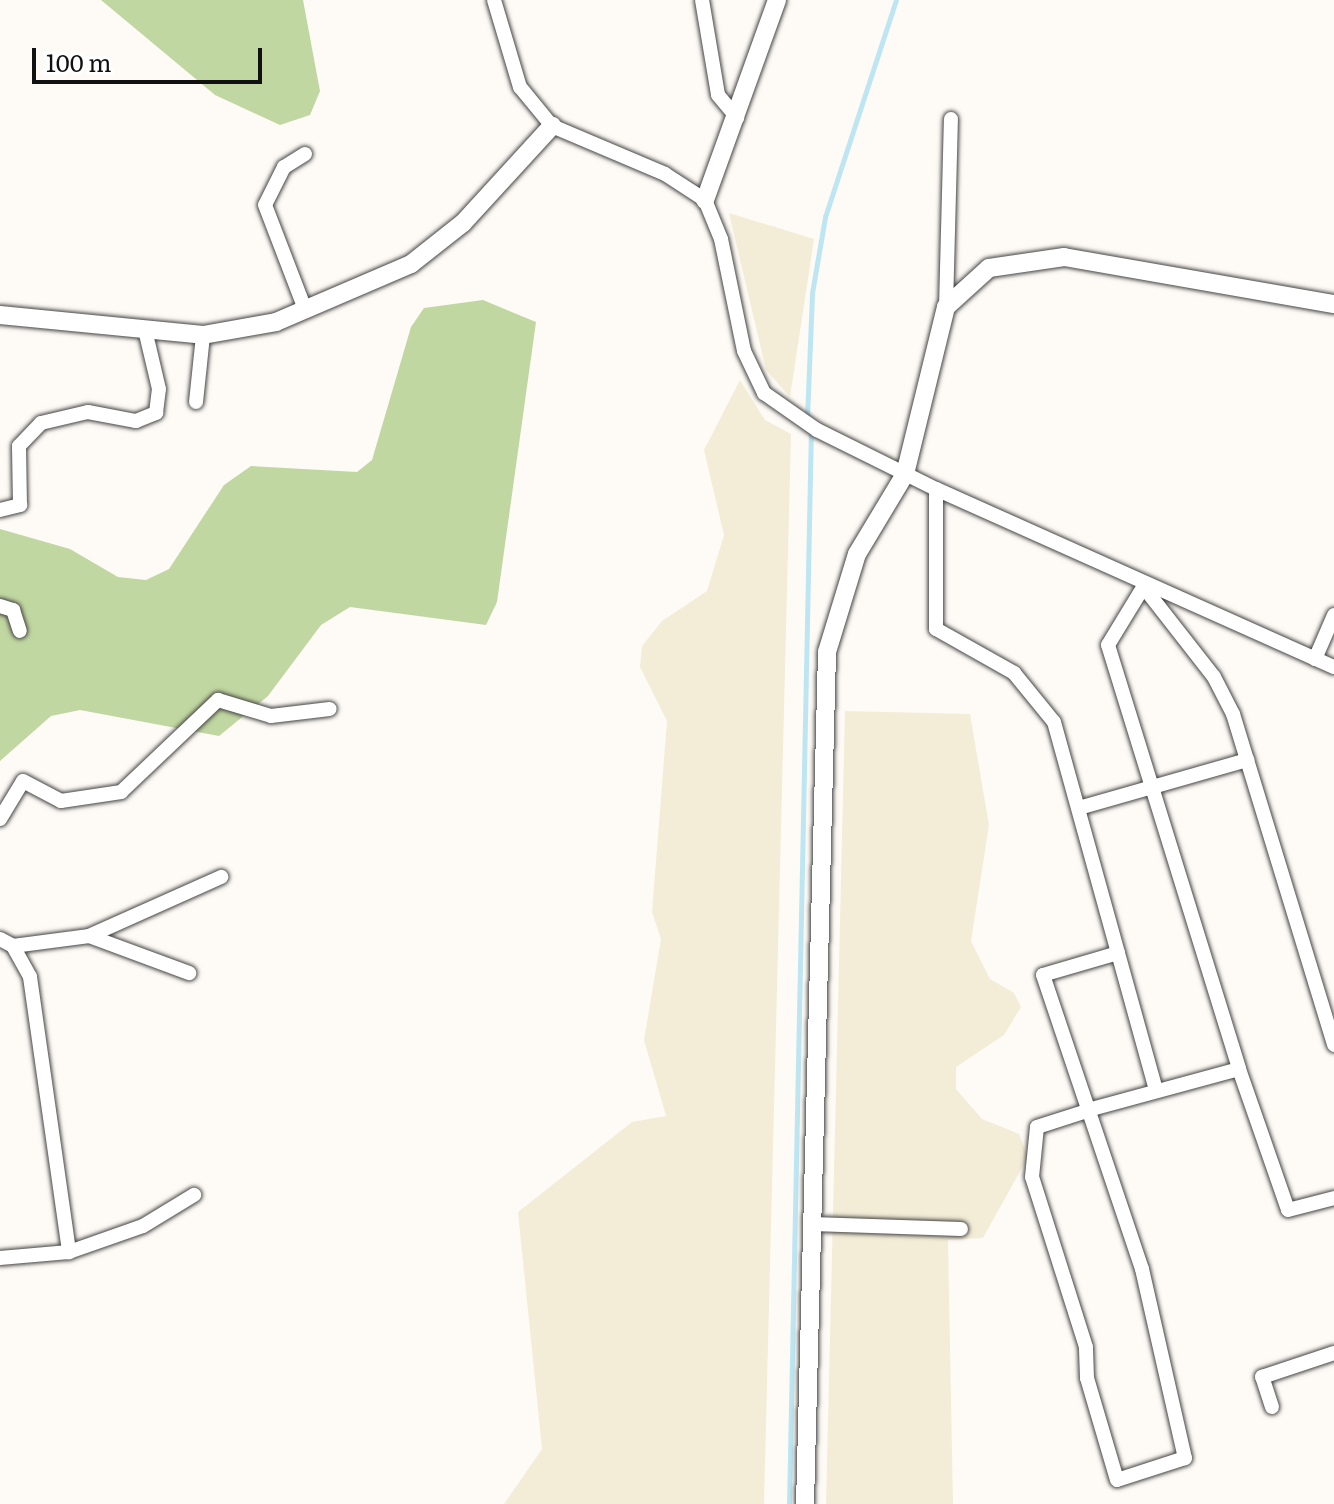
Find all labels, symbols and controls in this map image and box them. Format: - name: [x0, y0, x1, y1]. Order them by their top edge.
- scale bar: [36, 32, 266, 82]
- text: 100 m: [46, 44, 112, 79]

